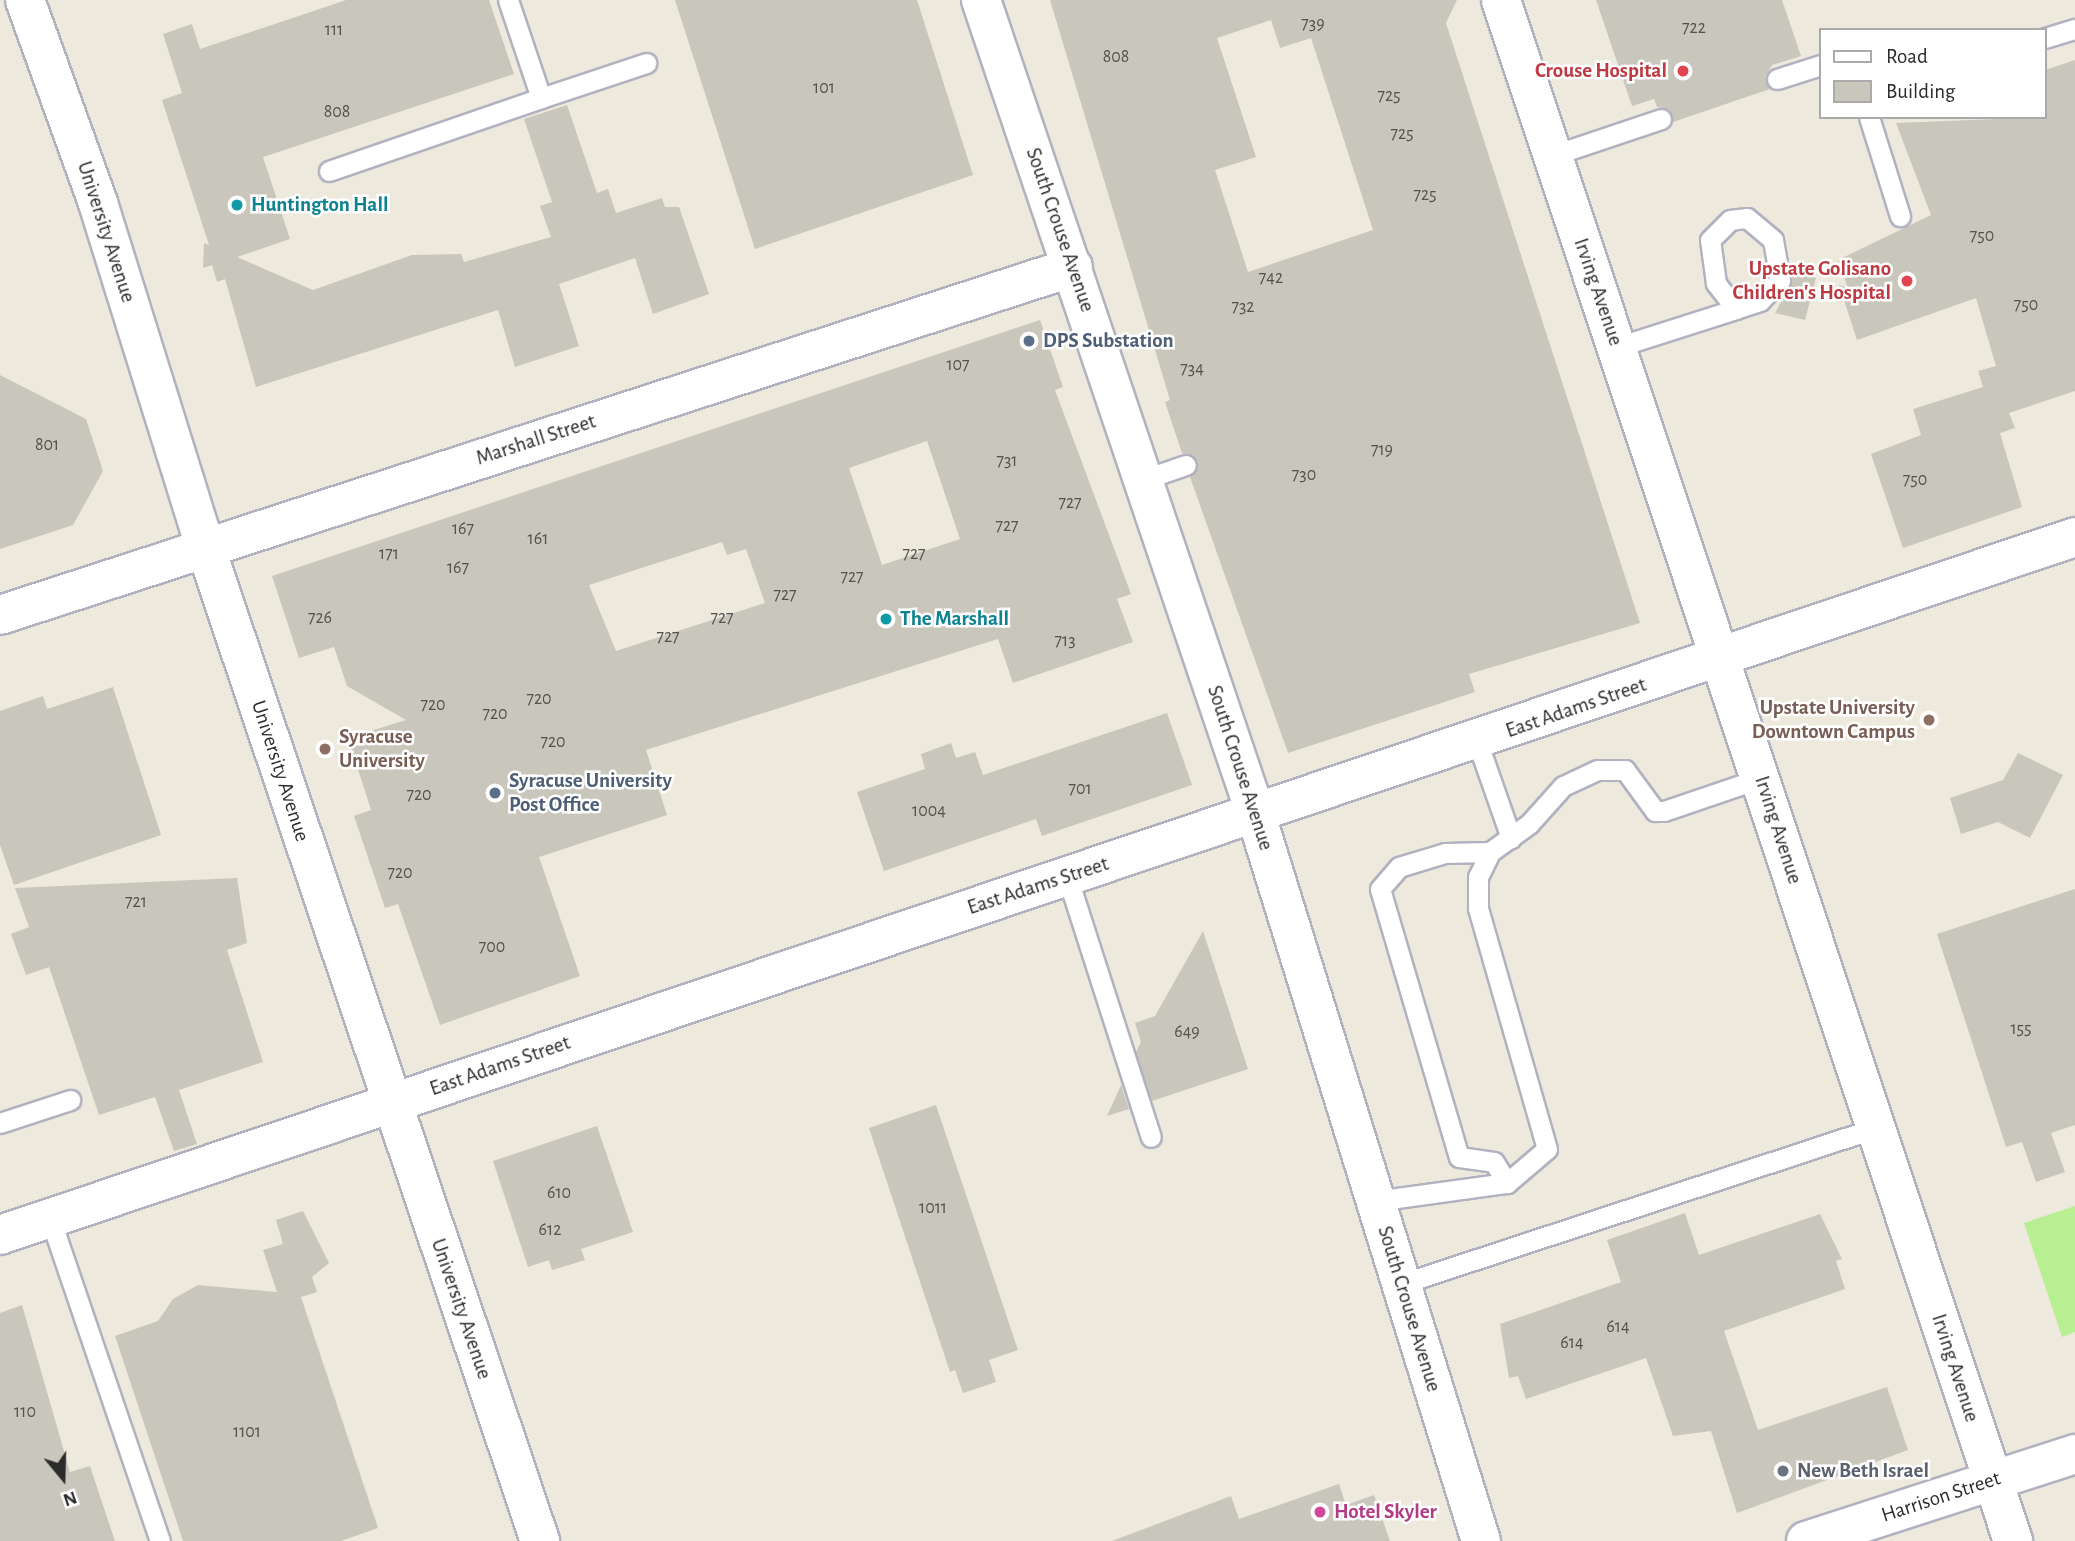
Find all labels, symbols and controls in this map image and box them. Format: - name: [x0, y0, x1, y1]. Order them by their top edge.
- house number: 739: [1301, 13, 1325, 35]
- house number: 722: [1682, 17, 1706, 39]
- house number: 111: [325, 19, 343, 41]
- legend: [1820, 28, 2047, 119]
- house number: 808: [1103, 46, 1129, 68]
- text: Road: [1886, 46, 1928, 67]
- place label: Crouse Hospital: [1535, 58, 1667, 84]
- marker: Crouse Hospital: [1673, 61, 1693, 81]
- house number: 101: [813, 77, 835, 99]
- text: Building: [1886, 81, 1955, 102]
- house number: 725: [1377, 85, 1401, 107]
- house number: 808: [324, 101, 350, 123]
- house number: 725: [1390, 123, 1414, 145]
- street label: South Crouse Avenue: [1020, 145, 1100, 315]
- street label: University Avenue: [71, 158, 141, 306]
- house number: 725: [1413, 184, 1437, 206]
- place label: Huntington Hall: [251, 192, 388, 218]
- marker: Huntington Hall: [229, 197, 245, 213]
- house number: 750: [1970, 225, 1994, 247]
- street label: Irving Avenue: [1568, 235, 1628, 349]
- place label: Upstate Golisano Children's Hospital: [1732, 256, 1891, 306]
- house number: 742: [1259, 267, 1283, 289]
- marker: Upstate Golisano Children's Hospital: [1897, 271, 1917, 291]
- house number: 750: [2014, 294, 2038, 316]
- house number: 732: [1231, 296, 1255, 318]
- place label: DPS Substation: [1043, 328, 1173, 354]
- marker: DPS Substation: [1021, 333, 1037, 349]
- house number: 107: [946, 354, 970, 376]
- house number: 734: [1180, 358, 1204, 380]
- street label: Marshall Street: [473, 409, 599, 471]
- house number: 801: [35, 434, 59, 456]
- house number: 719: [1371, 439, 1393, 461]
- house number: 731: [996, 450, 1018, 472]
- house number: 730: [1292, 464, 1316, 486]
- house number: 750: [1903, 469, 1927, 491]
- house number: 727: [1058, 492, 1082, 514]
- house number: 727: [995, 515, 1019, 537]
- house number: 167: [452, 518, 474, 540]
- house number: 161: [528, 528, 548, 550]
- house number: 171: [379, 543, 399, 565]
- house number: 727: [902, 543, 926, 565]
- house number: 167: [447, 557, 469, 579]
- house number: 727: [840, 566, 864, 588]
- house number: 727: [773, 584, 797, 606]
- place label: The Marshall: [900, 606, 1009, 632]
- house number: 726: [308, 607, 332, 629]
- house number: 727: [710, 607, 734, 629]
- marker: The Marshall: [878, 611, 894, 627]
- house number: 727: [656, 626, 680, 648]
- house number: 713: [1054, 630, 1076, 652]
- street label: East Adams Street: [1502, 672, 1650, 744]
- street label: South Crouse Avenue: [1201, 682, 1279, 854]
- house number: 720: [526, 688, 552, 710]
- house number: 720: [420, 694, 446, 716]
- place label: Upstate University Downtown Campus: [1752, 695, 1915, 745]
- street label: University Avenue: [245, 697, 315, 845]
- house number: 720: [482, 703, 508, 725]
- marker: Upstate University Downtown Campus: [1921, 712, 1937, 728]
- place label: Syracuse University: [339, 724, 425, 774]
- house number: 720: [540, 731, 566, 753]
- marker: Syracuse University: [317, 741, 333, 757]
- place label: Syracuse University Post Office: [509, 768, 672, 818]
- street label: Irving Avenue: [1749, 773, 1807, 887]
- house number: 701: [1068, 778, 1092, 800]
- house number: 720: [406, 784, 432, 806]
- marker: Syracuse University Post Office: [487, 785, 503, 801]
- house number: 1004: [912, 800, 946, 822]
- street label: East Adams Street: [964, 851, 1112, 921]
- house number: 720: [387, 862, 413, 884]
- house number: 721: [125, 891, 147, 913]
- house number: 700: [479, 936, 505, 958]
- house number: 155: [2010, 1018, 2032, 1040]
- house number: 649: [1174, 1021, 1200, 1043]
- street label: East Adams Street: [426, 1030, 574, 1102]
- house number: 610: [547, 1182, 571, 1204]
- house number: 1011: [919, 1197, 947, 1219]
- house number: 612: [539, 1219, 561, 1241]
- street label: South Crouse Avenue: [1372, 1223, 1446, 1395]
- street label: University Avenue: [425, 1235, 497, 1383]
- street label: Irving Avenue: [1926, 1311, 1984, 1425]
- house number: 614: [1606, 1316, 1630, 1338]
- house number: 614: [1560, 1332, 1584, 1354]
- house number: 110: [14, 1401, 36, 1423]
- house number: 1101: [233, 1421, 261, 1443]
- north arrow: [28, 1443, 98, 1513]
- place label: New Beth Israel: [1797, 1458, 1929, 1484]
- marker: New Beth Israel: [1775, 1463, 1791, 1479]
- street label: Harrison Street: [1878, 1466, 2004, 1528]
- text: N: [61, 1487, 79, 1509]
- place label: Hotel Skyler: [1334, 1499, 1437, 1525]
- marker: Hotel Skyler: [1312, 1504, 1328, 1520]

